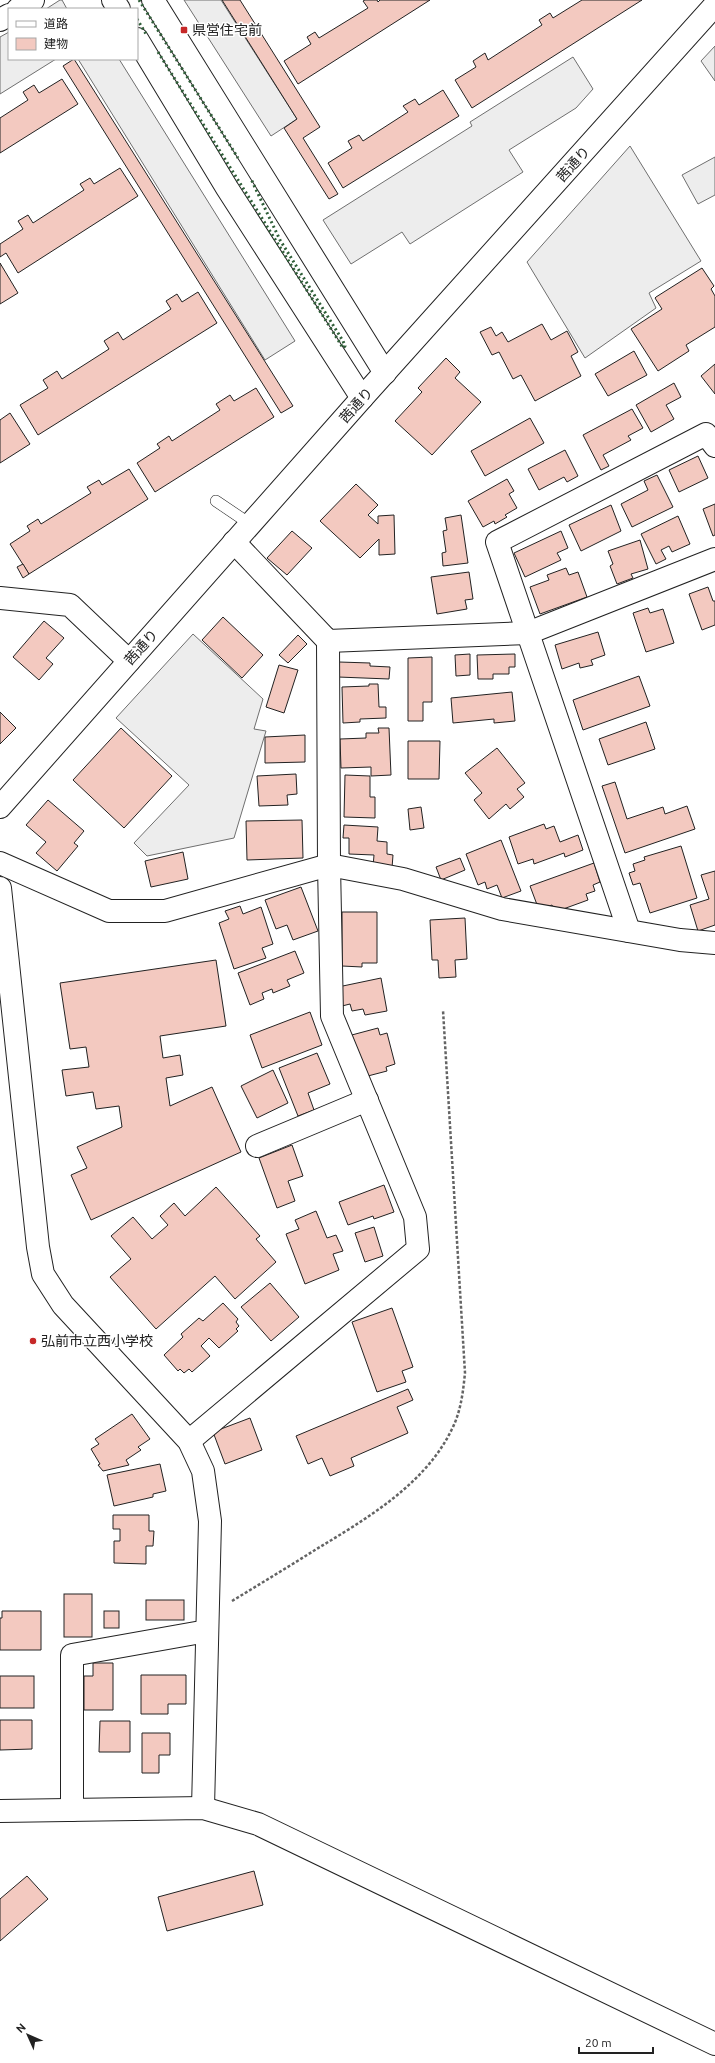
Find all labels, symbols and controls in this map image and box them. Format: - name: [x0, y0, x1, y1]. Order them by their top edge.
- legend: [8, 8, 138, 60]
- text: 道路: [44, 17, 68, 30]
- place label: 県営住宅前: [192, 22, 262, 38]
- marker: 県営住宅前: [179, 25, 189, 35]
- text: 建物: [44, 37, 68, 50]
- street label: 茜通り: [553, 143, 593, 185]
- street label: 茜通り: [336, 384, 376, 426]
- street label: 茜通り: [121, 626, 161, 668]
- place label: 弘前市立西小学校: [41, 1333, 153, 1349]
- marker: 弘前市立西小学校: [28, 1336, 38, 1346]
- north arrow: [8, 2015, 48, 2055]
- text: N: [14, 2021, 28, 2035]
- scale bar: [579, 2029, 653, 2055]
- text: 20 m: [585, 2036, 612, 2049]

